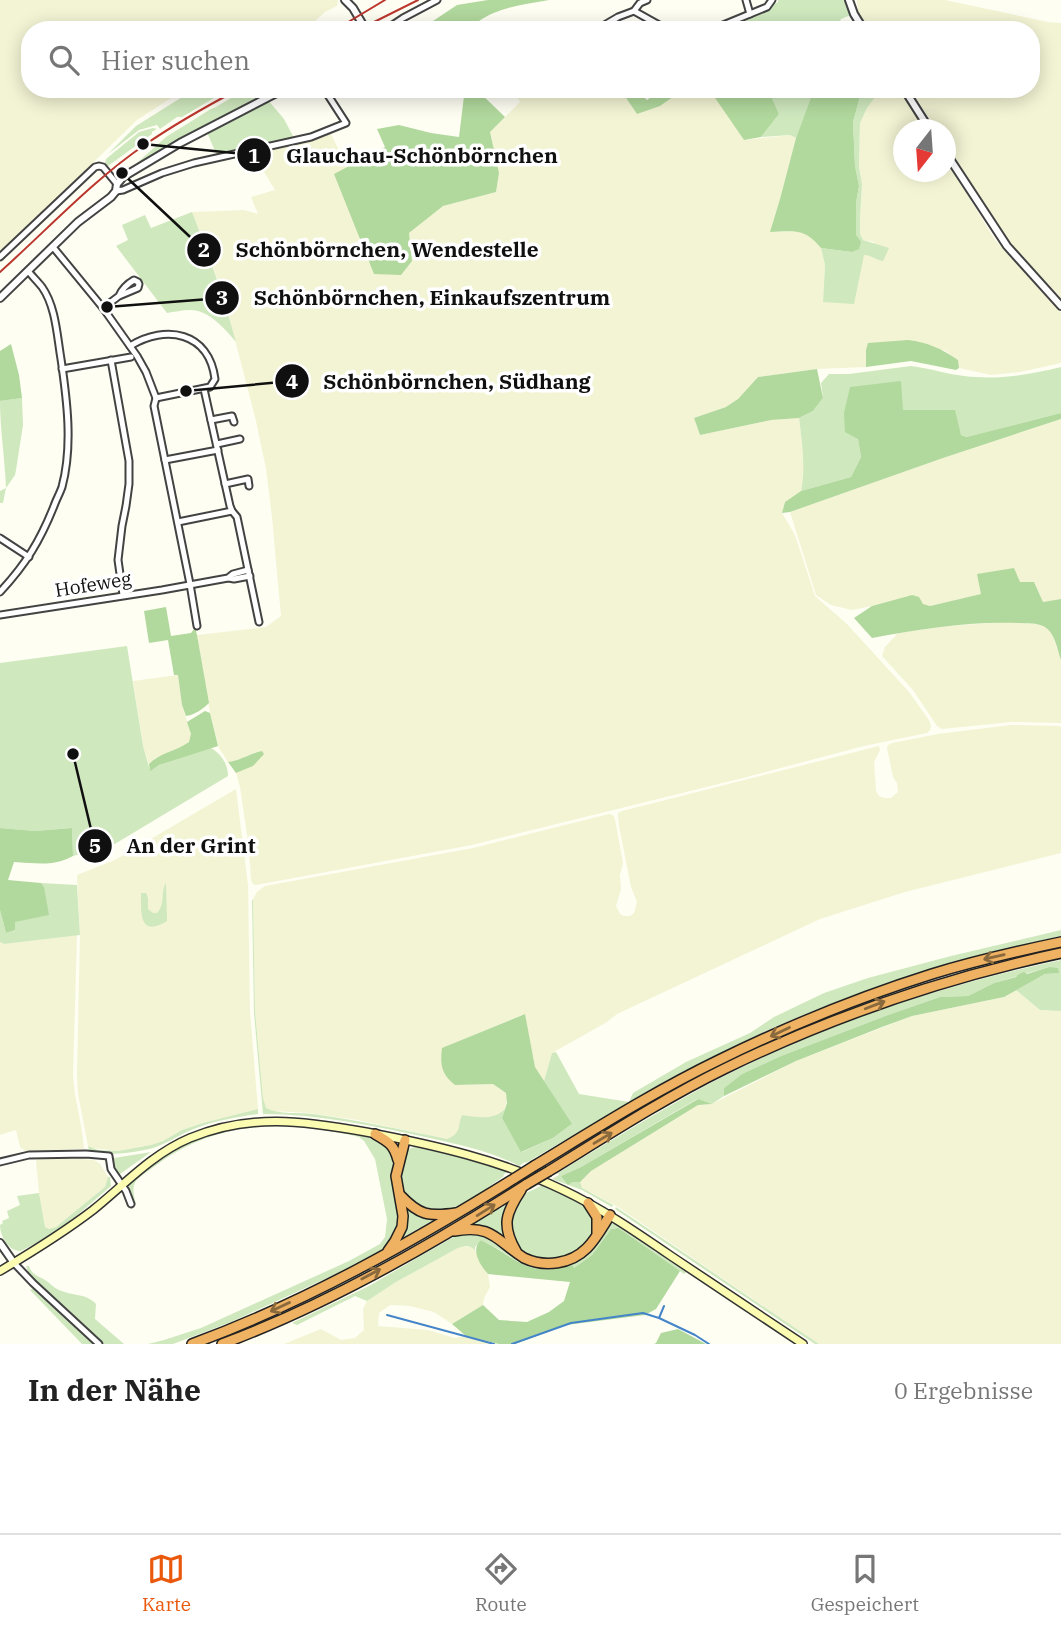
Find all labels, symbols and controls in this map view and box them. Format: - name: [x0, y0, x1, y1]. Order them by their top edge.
- search box: [21, 21, 1040, 98]
- icon: search: [45, 41, 83, 79]
- text: Hier suchen: [101, 43, 250, 77]
- north arrow: [893, 119, 956, 182]
- callout: Glauchau-Schönbörnchen: [237, 134, 571, 176]
- text: 1: [248, 141, 260, 169]
- text: Glauchau-Schönbörnchen: [286, 141, 558, 169]
- callout: Schönbörnchen, Wendestelle: [187, 229, 553, 271]
- text: 2: [198, 235, 210, 263]
- text: Schönbörnchen, Wendestelle: [235, 235, 539, 263]
- callout: Schönbörnchen, Einkaufszentrum: [205, 277, 624, 319]
- text: 3: [216, 283, 228, 311]
- text: Schönbörnchen, Einkaufszentrum: [254, 283, 610, 311]
- callout: Schönbörnchen, Südhang: [274, 360, 605, 402]
- text: 4: [286, 367, 298, 395]
- text: Schönbörnchen, Südhang: [323, 367, 592, 395]
- street label: Hofeweg: [53, 566, 134, 602]
- callout: An der Grint: [77, 825, 270, 867]
- text: 5: [89, 831, 101, 859]
- text: An der Grint: [126, 831, 256, 859]
- one-way arrow: [983, 951, 1006, 964]
- one-way arrow: [863, 998, 885, 1011]
- one-way arrow: [770, 1025, 791, 1039]
- one-way arrow: [592, 1130, 612, 1144]
- one-way arrow: [475, 1202, 495, 1216]
- one-way arrow: [360, 1267, 381, 1281]
- one-way arrow: [270, 1301, 291, 1314]
- text: In der Nähe: [28, 1370, 201, 1409]
- text: 0 Ergebnisse: [894, 1375, 1033, 1405]
- tab: Karte: [142, 1550, 191, 1616]
- tab: Route: [475, 1550, 527, 1616]
- tab: Gespeichert: [811, 1550, 919, 1616]

